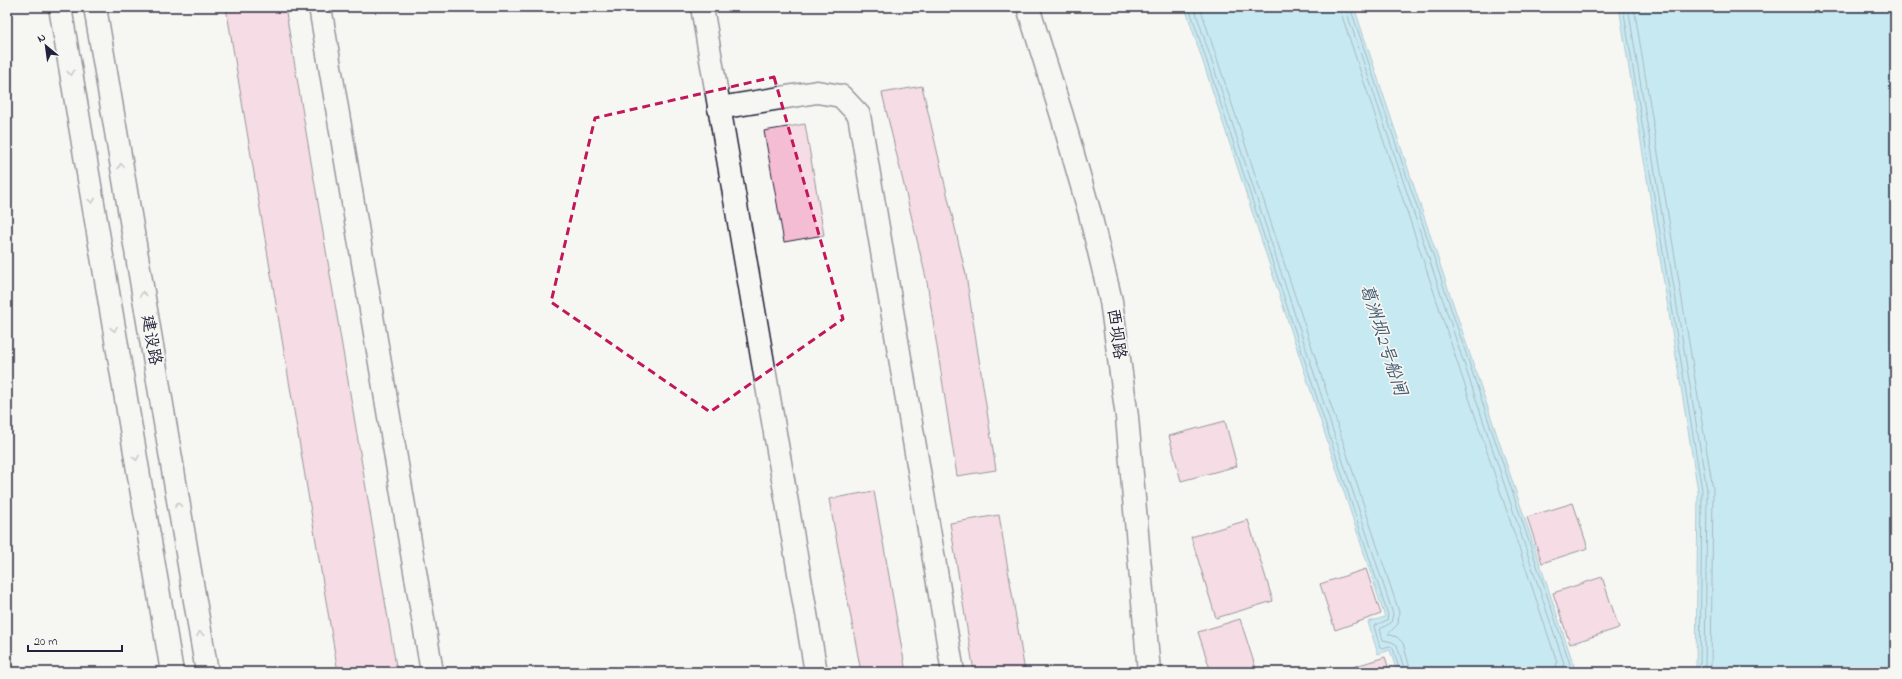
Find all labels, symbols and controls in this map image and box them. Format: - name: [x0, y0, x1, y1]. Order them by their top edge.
- north arrow: [26, 26, 66, 66]
- text: N: [35, 29, 49, 47]
- one-way arrow: [66, 70, 75, 76]
- one-way arrow: [118, 163, 126, 169]
- one-way arrow: [88, 198, 96, 204]
- water label: 葛洲坝2号船闸: [1352, 280, 1413, 402]
- one-way arrow: [139, 291, 148, 297]
- street label: 西坝路: [1100, 307, 1132, 361]
- street label: 建设路: [134, 313, 168, 367]
- one-way arrow: [109, 326, 118, 333]
- one-way arrow: [131, 455, 139, 461]
- one-way arrow: [175, 502, 183, 508]
- scale bar: [28, 627, 122, 653]
- one-way arrow: [196, 630, 205, 637]
- text: 20 m: [34, 633, 57, 651]

